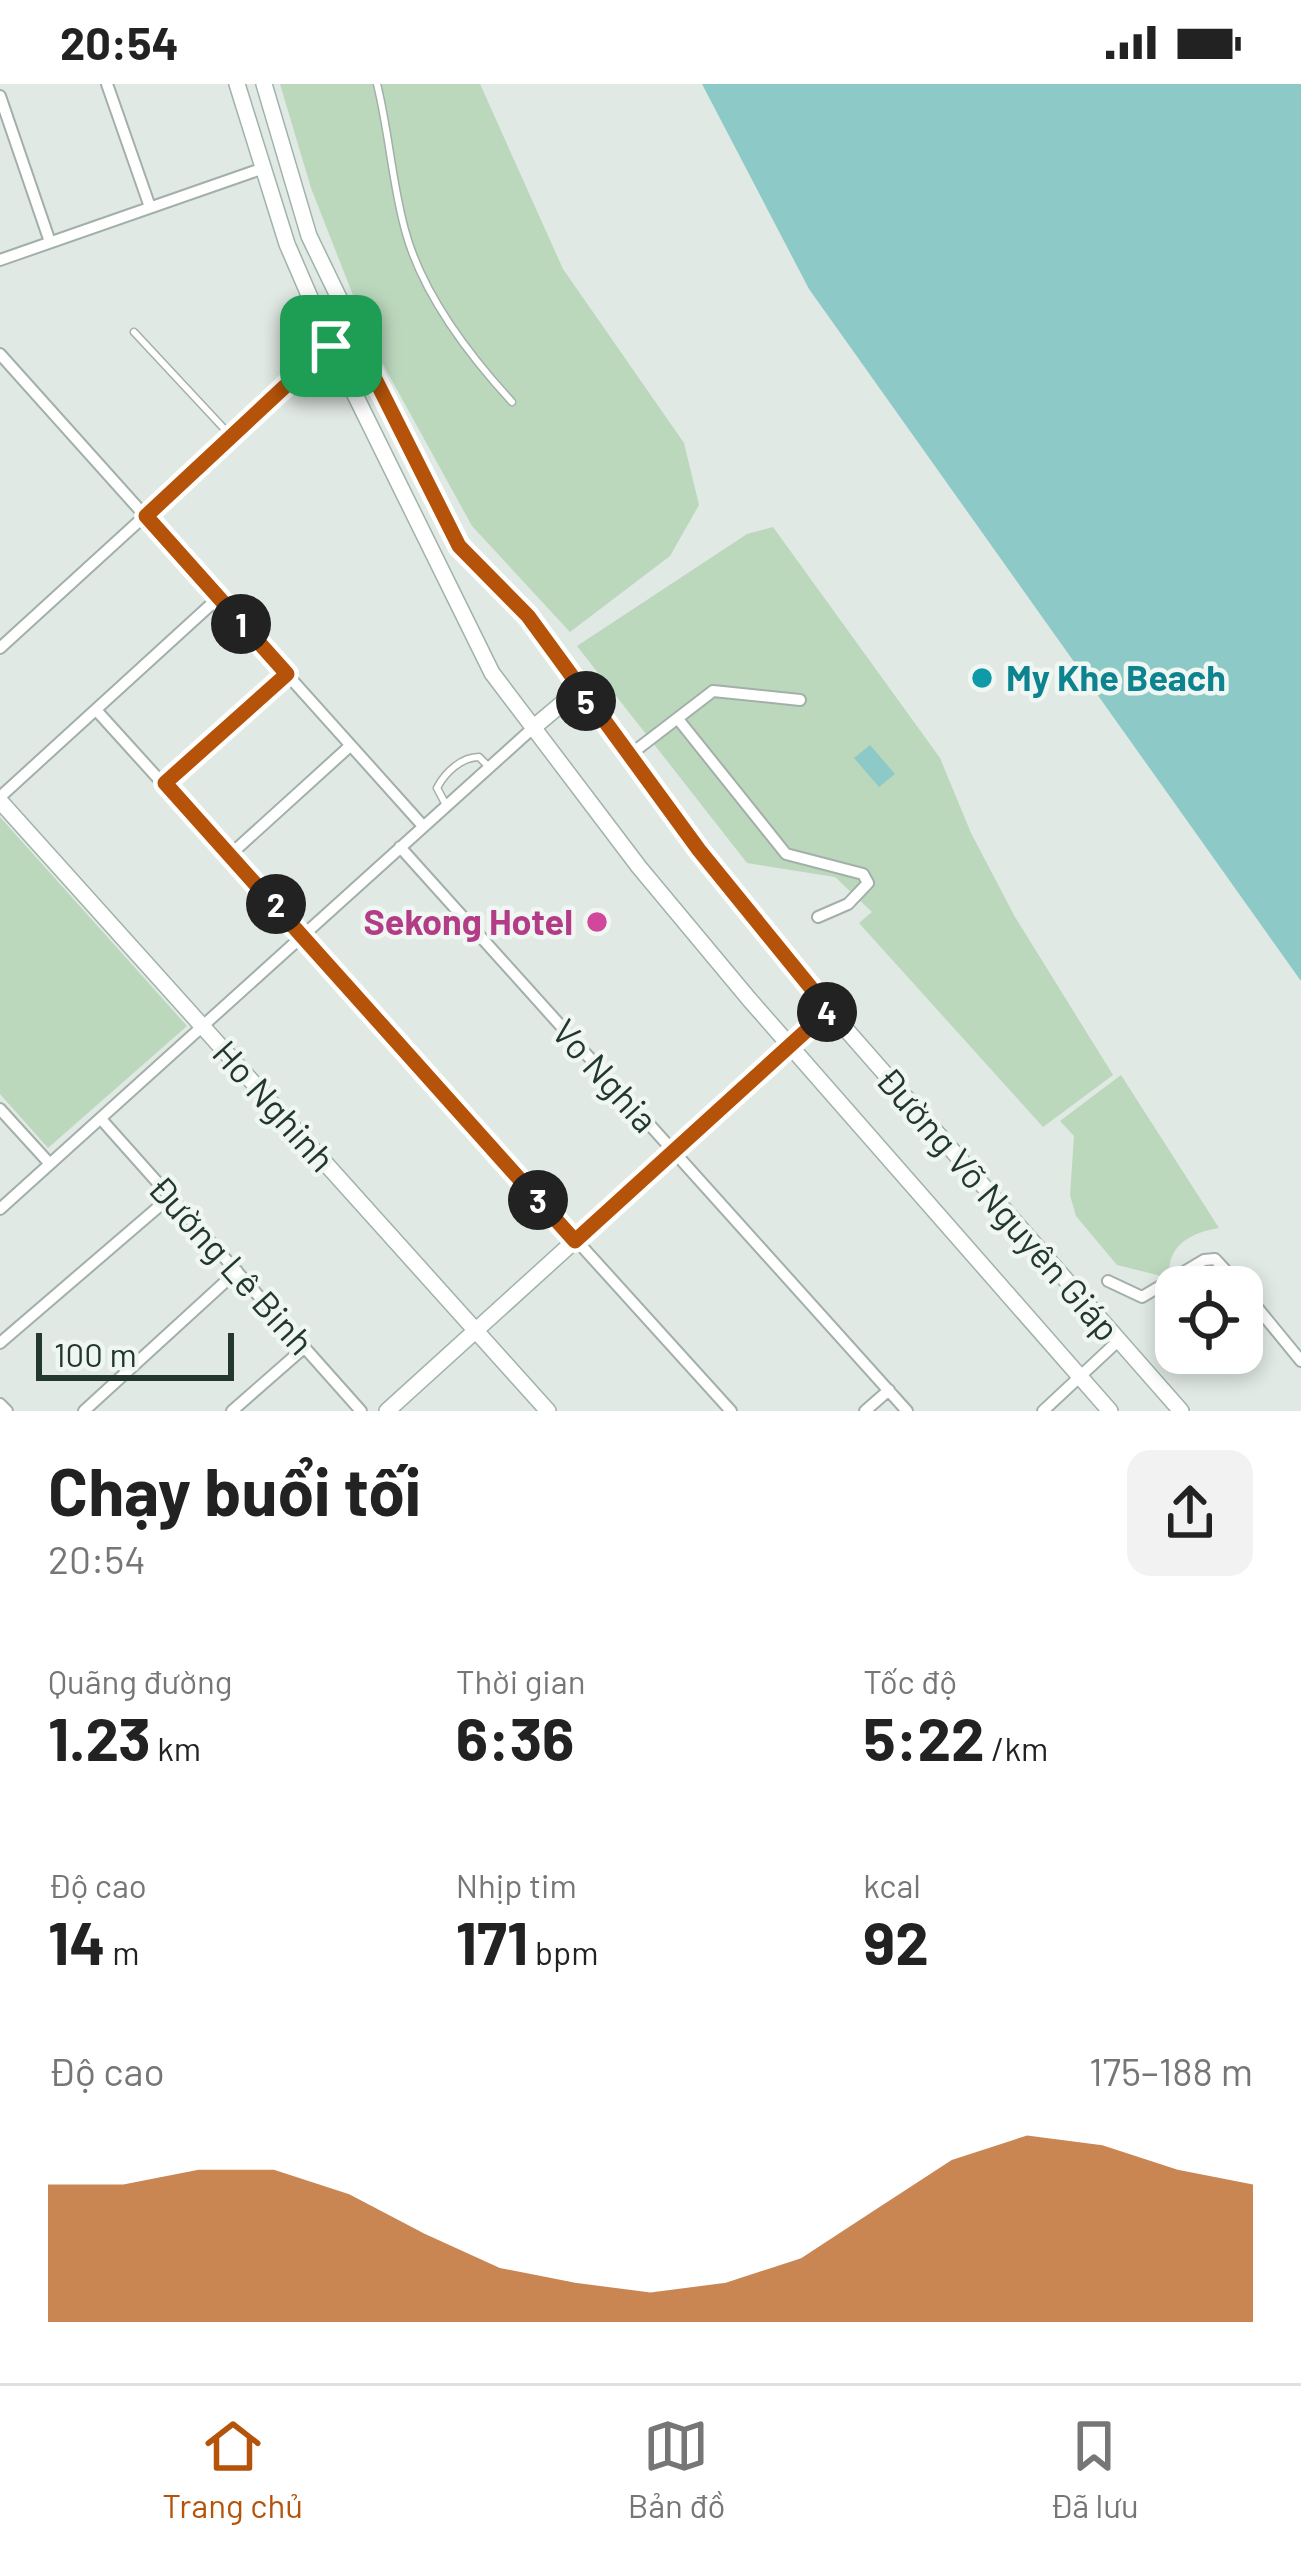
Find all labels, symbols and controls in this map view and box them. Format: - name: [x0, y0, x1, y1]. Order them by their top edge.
- text: 20:54: [60, 15, 179, 69]
- pin: [280, 295, 382, 397]
- icon: arrive: [298, 313, 364, 379]
- pin: 1: [211, 594, 271, 654]
- text: 1: [235, 604, 247, 644]
- place label: My Khe Beach: [1006, 655, 1226, 698]
- marker: My Khe Beach: [969, 665, 995, 691]
- pin: 5: [556, 671, 616, 731]
- text: 5: [577, 681, 595, 721]
- pin: 2: [246, 874, 306, 934]
- text: 2: [267, 884, 285, 924]
- place label: Sekong Hotel: [363, 899, 573, 942]
- marker: Sekong Hotel: [584, 909, 610, 935]
- pin: 4: [797, 982, 857, 1042]
- text: 4: [817, 992, 837, 1032]
- street label: Vo Nghia: [544, 1010, 668, 1140]
- street label: Ho Nghinh: [205, 1031, 345, 1179]
- street label: Đường Võ Nguyên Giáp: [869, 1057, 1130, 1349]
- street label: Đường Lê Binh: [141, 1166, 324, 1362]
- pin: 3: [508, 1170, 568, 1230]
- text: 3: [529, 1180, 547, 1220]
- map controls: [1155, 1266, 1263, 1374]
- button: locate: [1155, 1266, 1263, 1374]
- scale bar: [36, 1327, 234, 1380]
- text: 100 m: [54, 1334, 137, 1374]
- text: Chạy buổi tối: [48, 1450, 421, 1529]
- button: share: [1127, 1450, 1253, 1576]
- text: 20:54: [48, 1535, 146, 1582]
- text: Quãng đường: [48, 1661, 233, 1701]
- text: Thời gian: [456, 1661, 585, 1701]
- text: Tốc độ: [863, 1661, 957, 1701]
- text: 1.23: [48, 1701, 151, 1773]
- text: 6:36: [456, 1701, 574, 1773]
- text: 5:22: [863, 1701, 985, 1773]
- text: km: [151, 1728, 201, 1768]
- text: /km: [985, 1728, 1048, 1768]
- text: Độ cao: [48, 1865, 147, 1905]
- text: Nhịp tim: [456, 1865, 577, 1905]
- text: kcal: [863, 1865, 921, 1905]
- text: 14: [48, 1905, 106, 1977]
- text: 171: [456, 1905, 528, 1977]
- text: 92: [863, 1905, 929, 1977]
- text: m: [106, 1932, 139, 1972]
- text: bpm: [528, 1932, 598, 1972]
- text: Độ cao: [48, 2047, 165, 2094]
- text: 175–188 m: [1089, 2047, 1253, 2094]
- tab: Trang chủ: [162, 2413, 303, 2525]
- tab: Bản đồ: [628, 2413, 725, 2525]
- tab: Đã lưu: [1050, 2413, 1139, 2525]

